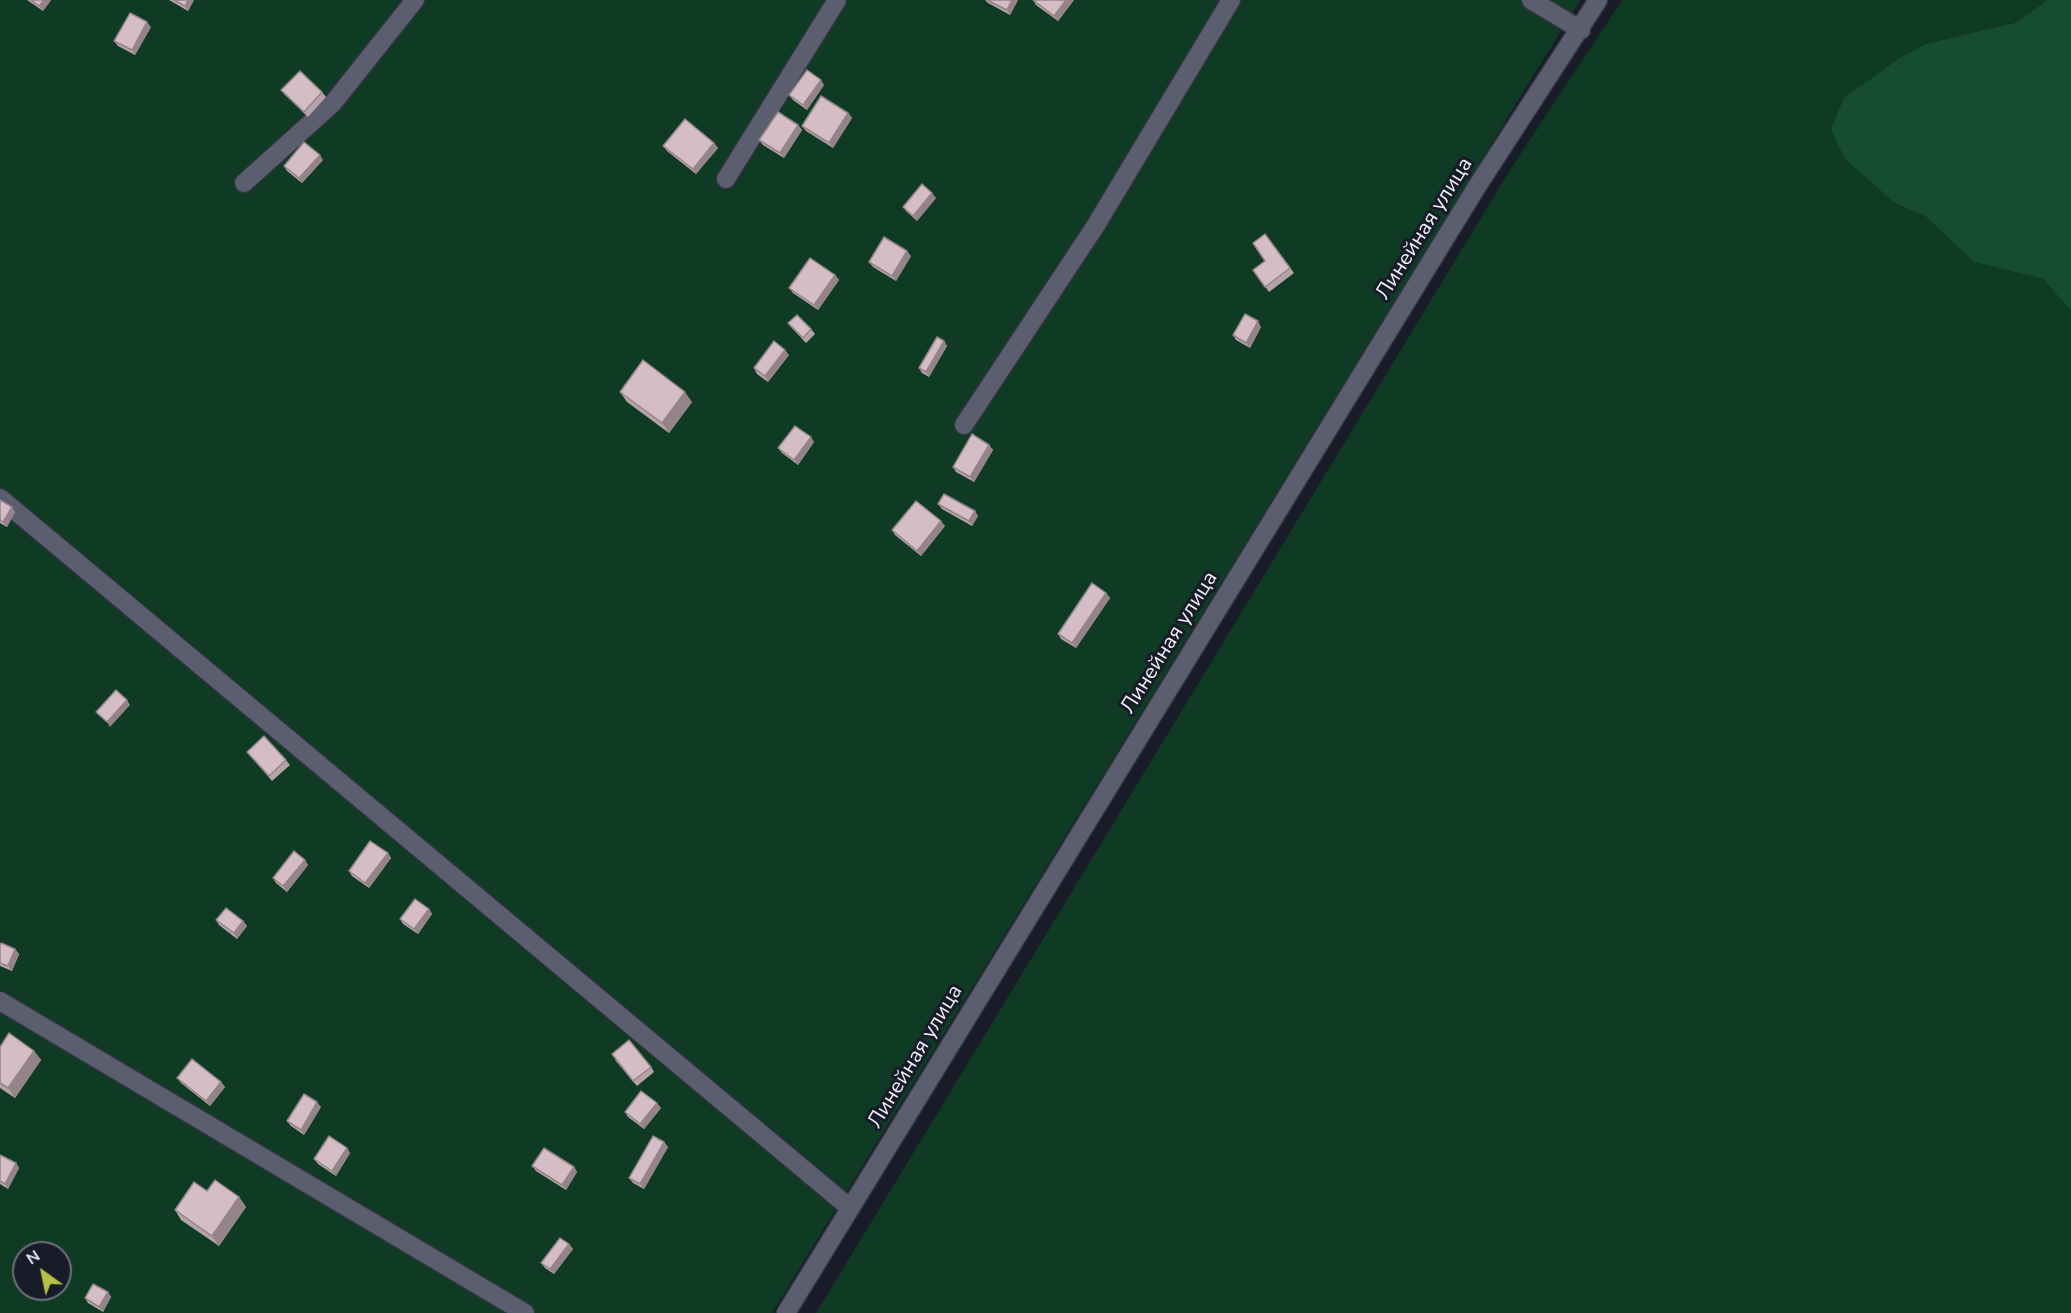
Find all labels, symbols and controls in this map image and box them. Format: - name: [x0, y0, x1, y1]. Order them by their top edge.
- street label: Линейная улица: [1371, 153, 1479, 305]
- street label: Линейная улица: [1116, 567, 1224, 719]
- street label: Линейная улица: [863, 981, 969, 1133]
- north arrow: [12, 1241, 72, 1301]
- text: N: [22, 1245, 44, 1270]

